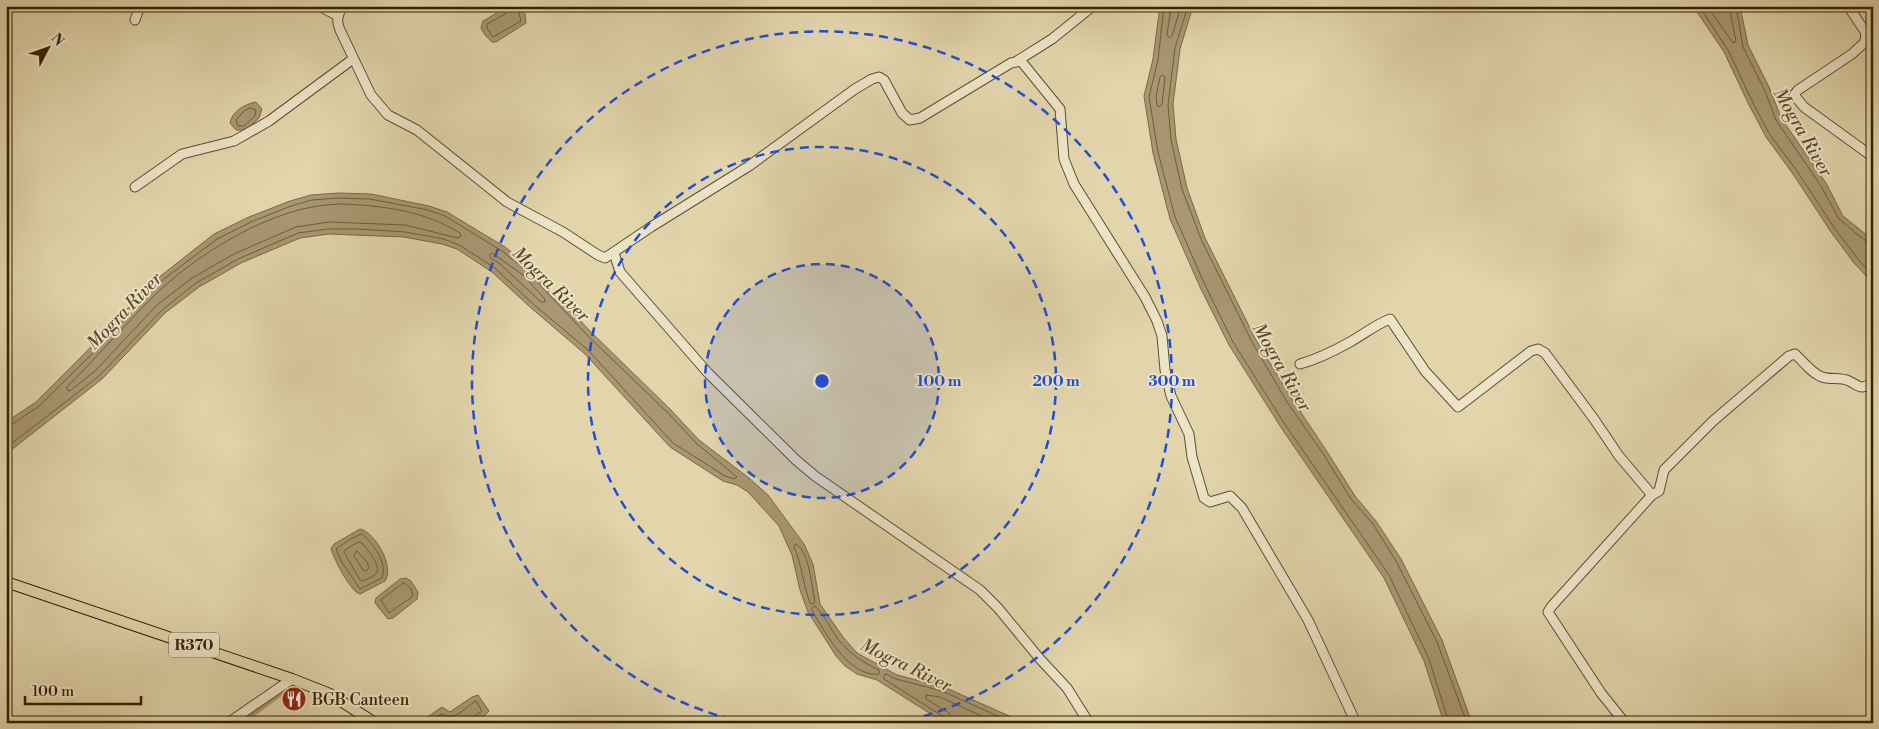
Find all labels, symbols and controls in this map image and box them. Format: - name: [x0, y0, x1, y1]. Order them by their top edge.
- north arrow: [22, 22, 72, 72]
- text: N: [47, 30, 67, 50]
- water label: Mogra River: [1768, 84, 1837, 181]
- water label: Mogra River: [507, 242, 594, 327]
- water label: Mogra River: [82, 268, 167, 355]
- water label: Mogra River: [1247, 319, 1316, 416]
- centre of rings: [813, 372, 831, 390]
- text: 100 m: [917, 372, 962, 391]
- text: 200 m: [1032, 372, 1080, 391]
- text: 300 m: [1149, 372, 1196, 391]
- road number: R370: [169, 632, 219, 658]
- water label: Mogra River: [856, 633, 956, 698]
- scale bar: [25, 674, 141, 706]
- text: 100 m: [32, 682, 74, 701]
- restaurant icon: BGB Canteen: [281, 686, 307, 712]
- place label: BGB Canteen: [311, 690, 410, 710]

